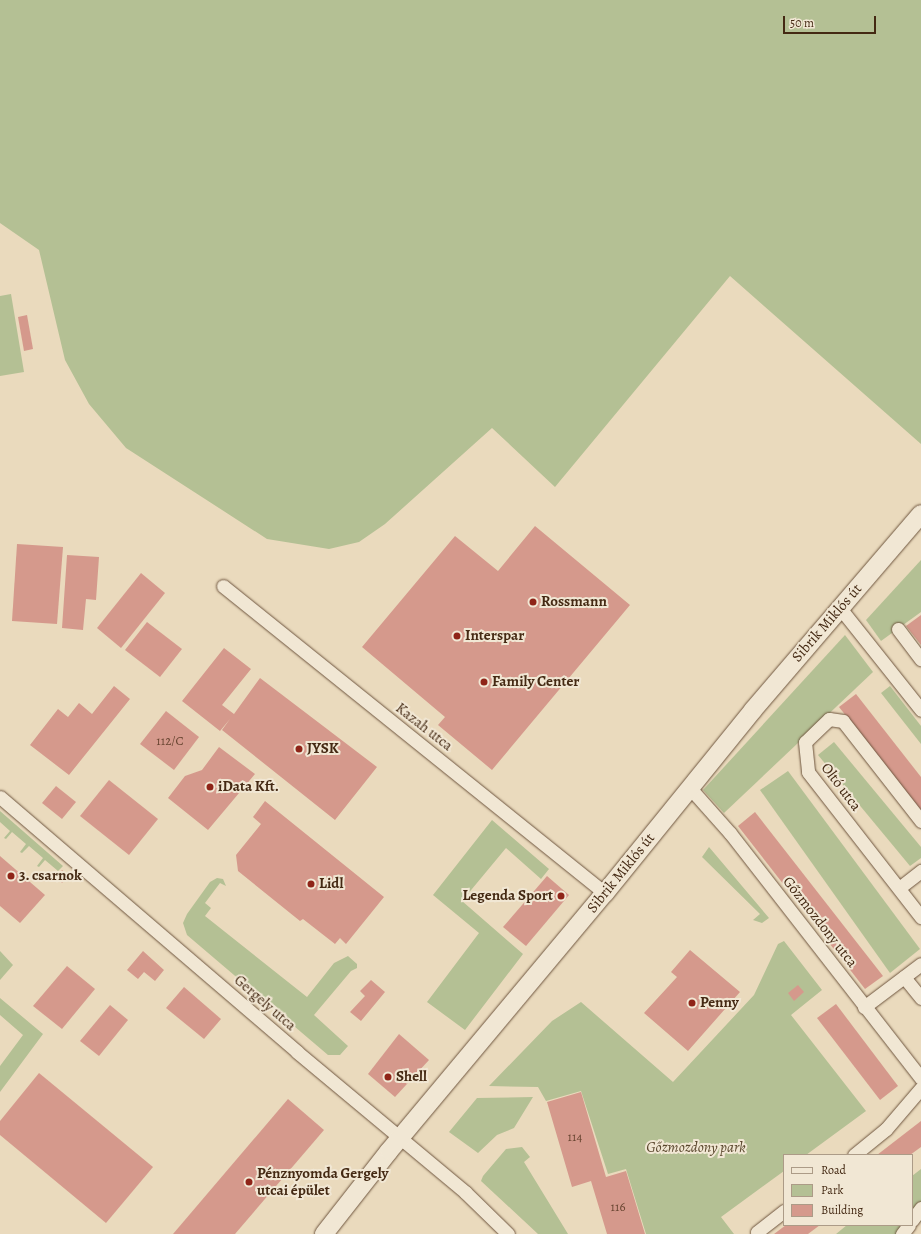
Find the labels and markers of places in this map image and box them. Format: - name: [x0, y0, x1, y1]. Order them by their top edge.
- place label: Rossmann: [541, 593, 607, 611]
- marker: Rossmann: [528, 597, 538, 607]
- place label: Interspar: [465, 627, 524, 645]
- marker: Interspar: [452, 631, 462, 641]
- place label: Family Center: [492, 673, 579, 691]
- marker: Family Center: [479, 677, 489, 687]
- place label: JYSK: [307, 740, 339, 758]
- marker: JYSK: [294, 744, 304, 754]
- place label: iData Kft.: [218, 778, 279, 796]
- marker: iData Kft.: [205, 782, 215, 792]
- place label: 3. csarnok: [19, 867, 82, 885]
- marker: 3. csarnok: [6, 871, 16, 881]
- place label: Lidl: [319, 875, 343, 893]
- marker: Lidl: [306, 879, 316, 889]
- place label: Legenda Sport: [462, 887, 553, 905]
- marker: Legenda Sport: [556, 891, 566, 901]
- place label: Penny: [700, 994, 739, 1012]
- marker: Penny: [687, 998, 697, 1008]
- place label: Shell: [396, 1068, 427, 1086]
- marker: Shell: [383, 1072, 393, 1082]
- place label: Pénznyomda Gergely utcai épület: [257, 1164, 389, 1199]
- marker: Pénznyomda Gergely utcai épület: [244, 1177, 254, 1187]

